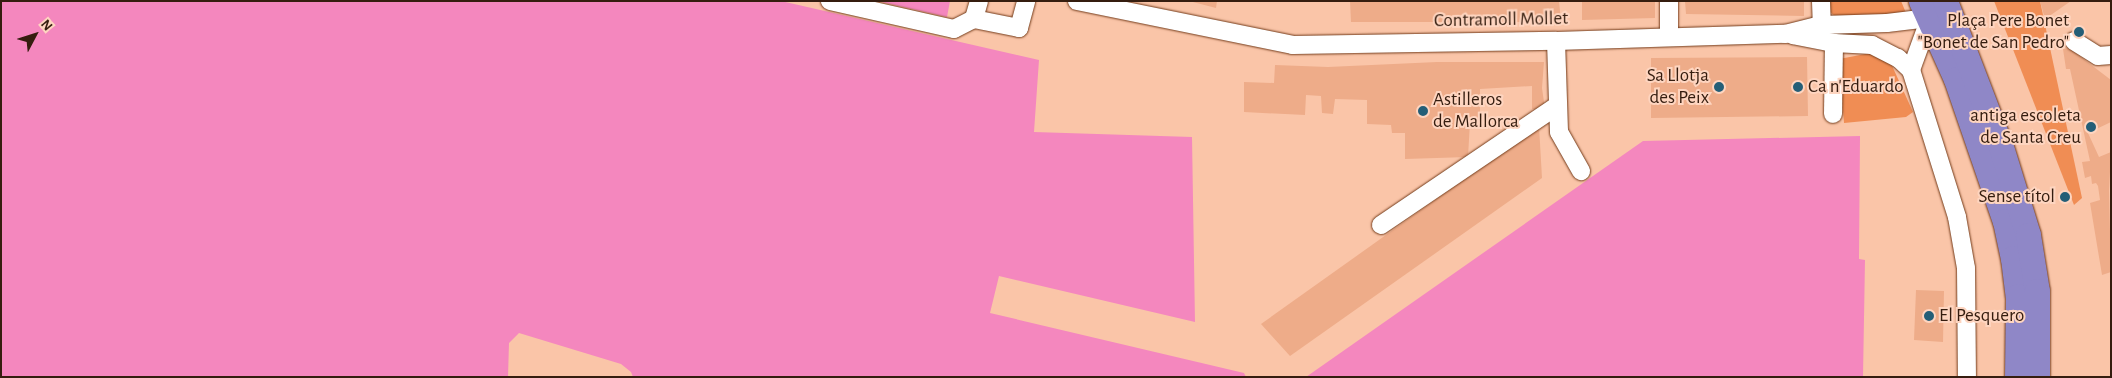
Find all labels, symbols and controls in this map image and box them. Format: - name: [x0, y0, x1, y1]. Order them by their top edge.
- street label: Contramoll Mollet: [1434, 7, 1568, 33]
- north arrow: [10, 10, 60, 60]
- place label: Plaça Pere Bonet "Bonet de San Pedro": [1918, 10, 2069, 54]
- text: N: [38, 17, 55, 34]
- marker: Plaça Pere Bonet "Bonet de San Pedro": [2073, 26, 2085, 38]
- place label: Sa Llotja des Peix: [1647, 65, 1709, 109]
- place label: Ca n'Eduardo: [1808, 76, 1904, 98]
- marker: Sa Llotja des Peix: [1713, 81, 1725, 93]
- marker: Ca n'Eduardo: [1792, 81, 1804, 93]
- place label: Astilleros de Mallorca: [1433, 89, 1519, 133]
- marker: Astilleros de Mallorca: [1417, 105, 1429, 117]
- place label: antiga escoleta de Santa Creu: [1970, 105, 2081, 149]
- marker: antiga escoleta de Santa Creu: [2085, 121, 2097, 133]
- place label: Sense títol: [1978, 186, 2055, 208]
- marker: Sense títol: [2059, 191, 2071, 203]
- place label: El Pesquero: [1939, 305, 2024, 327]
- marker: El Pesquero: [1923, 310, 1935, 322]

